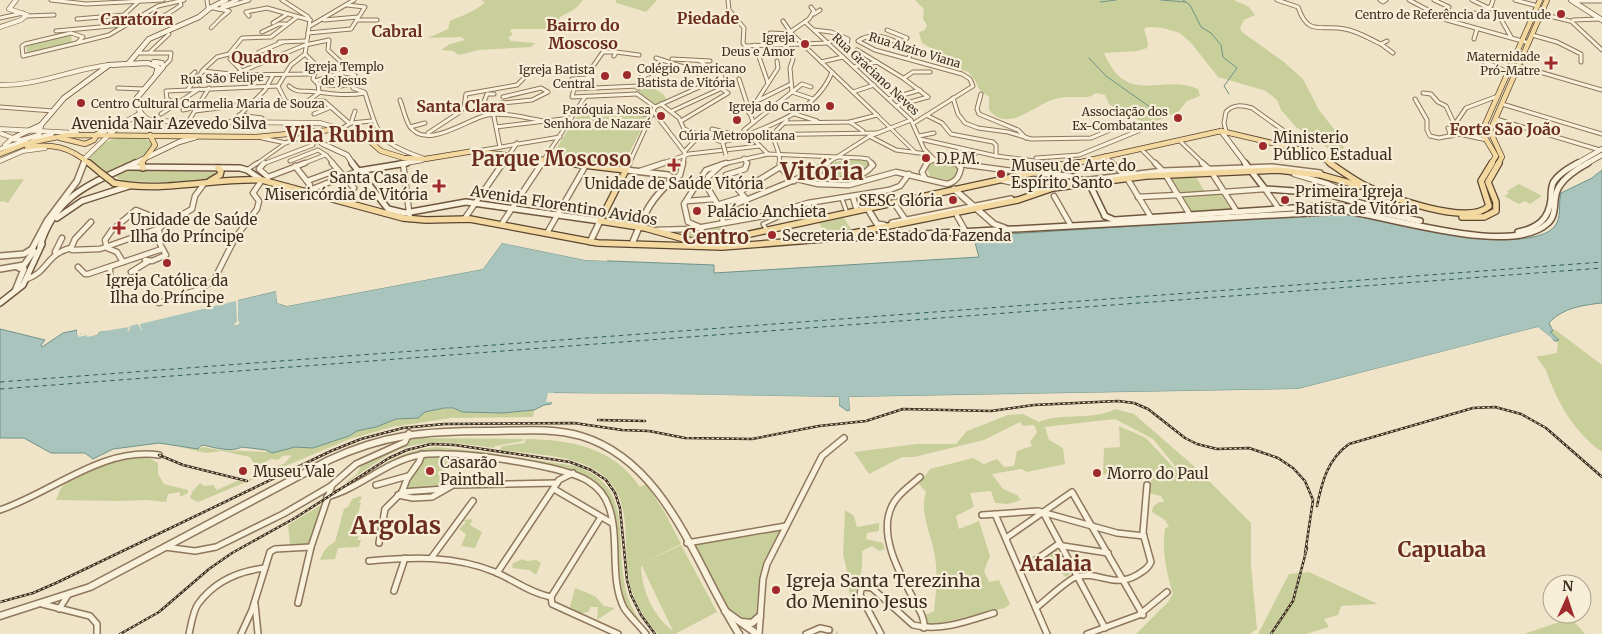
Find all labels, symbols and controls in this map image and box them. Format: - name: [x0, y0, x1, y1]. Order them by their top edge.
- place label: Centro de Referência da Juventude: [1355, 7, 1551, 22]
- district label: Piedade: [677, 8, 739, 28]
- marker: Centro de Referência da Juventude: [1555, 8, 1567, 20]
- district label: Caratoíra: [101, 9, 173, 29]
- district label: Bairro do Moscoso: [546, 15, 620, 53]
- district label: Cabral: [372, 21, 422, 41]
- street label: Rua Alziro Viana: [867, 29, 963, 71]
- place label: Igreja Deus e Amor: [721, 30, 796, 59]
- street label: Rua Graciano Neves: [829, 30, 923, 118]
- marker: Igreja Deus e Amor: [799, 38, 811, 50]
- marker: Igreja Templo de Jesus: [338, 45, 350, 57]
- district label: Quadro: [231, 47, 289, 67]
- place label: Maternidade Pró-Matre: [1466, 49, 1540, 78]
- marker: Maternidade Pró-Matre: [1544, 56, 1558, 70]
- place label: Igreja Templo de Jesus: [304, 59, 384, 88]
- place label: Colégio Americano Batista de Vitória: [637, 61, 746, 90]
- place label: Igreja Batista Central: [519, 62, 596, 91]
- street label: Rua São Felipe: [180, 69, 264, 87]
- marker: Colégio Americano Batista de Vitória: [621, 69, 633, 81]
- marker: Igreja Batista Central: [599, 70, 611, 82]
- place label: Centro Cultural Carmelia Maria de Souza: [91, 96, 325, 111]
- district label: Santa Clara: [416, 96, 506, 116]
- marker: Centro Cultural Carmelia Maria de Souza: [75, 97, 87, 109]
- place label: Igreja do Carmo: [728, 99, 820, 114]
- marker: Igreja do Carmo: [824, 100, 836, 112]
- place label: Paróquia Nossa Senhora de Nazaré: [544, 102, 652, 131]
- place label: Associação dos Ex-Combatantes: [1072, 104, 1168, 133]
- marker: Paróquia Nossa Senhora de Nazaré: [655, 110, 667, 122]
- marker: Associação dos Ex-Combatantes: [1172, 112, 1184, 124]
- street label: Avenida Nair Azevedo Silva: [70, 114, 267, 133]
- marker: Cúria Metropolitana: [731, 114, 743, 126]
- district label: Forte São João: [1449, 119, 1561, 139]
- district label: Vila Rubim: [285, 122, 394, 147]
- place label: Cúria Metropolitana: [679, 128, 796, 143]
- place label: Ministerio Público Estadual: [1273, 128, 1393, 164]
- marker: Ministerio Público Estadual: [1257, 140, 1269, 152]
- district label: Parque Moscoso: [471, 146, 631, 171]
- place label: D.P.M.: [936, 149, 980, 168]
- marker: D.P.M.: [920, 152, 932, 164]
- district label: Vitória: [779, 155, 864, 187]
- place label: Museu de Arte do Espírito Santo: [1011, 156, 1136, 192]
- marker: Unidade de Saúde Vitória: [667, 158, 681, 172]
- place label: Santa Casa de Misericórdia de Vitória: [265, 168, 428, 204]
- marker: Museu de Arte do Espírito Santo: [995, 168, 1007, 180]
- place label: Unidade de Saúde Vitória: [584, 174, 764, 193]
- marker: Santa Casa de Misericórdia de Vitória: [432, 179, 446, 193]
- street label: Avenida Florentino Avidos: [468, 181, 659, 229]
- place label: Primeira Igreja Batista de Vitória: [1295, 182, 1418, 218]
- place label: SESC Glória: [858, 191, 943, 210]
- marker: SESC Glória: [947, 194, 959, 206]
- marker: Primeira Igreja Batista de Vitória: [1279, 194, 1291, 206]
- place label: Palácio Anchieta: [707, 202, 826, 221]
- marker: Palácio Anchieta: [691, 205, 703, 217]
- place label: Unidade de Saúde Ilha do Príncipe: [130, 210, 257, 246]
- marker: Unidade de Saúde Ilha do Príncipe: [112, 221, 126, 235]
- district label: Centro: [683, 224, 749, 249]
- place label: Secreteria de Estado da Fazenda: [782, 226, 1011, 245]
- marker: Secreteria de Estado da Fazenda: [766, 229, 778, 241]
- marker: Igreja Católica da Ilha do Príncipe: [161, 257, 173, 269]
- place label: Igreja Católica da Ilha do Príncipe: [106, 271, 228, 307]
- place label: Casarão Paintball: [440, 453, 505, 489]
- place label: Museu Vale: [253, 462, 335, 481]
- place label: Morro do Paul: [1107, 464, 1209, 483]
- marker: Museu Vale: [237, 465, 249, 477]
- marker: Casarão Paintball: [424, 465, 436, 477]
- marker: Morro do Paul: [1091, 467, 1103, 479]
- district label: Argolas: [350, 510, 441, 541]
- district label: Capuaba: [1398, 536, 1486, 563]
- district label: Atalaia: [1019, 550, 1092, 577]
- place label: Igreja Santa Terezinha do Menino Jesus: [786, 569, 981, 613]
- north arrow: [1542, 574, 1592, 624]
- text: N: [1562, 577, 1574, 595]
- marker: Igreja Santa Terezinha do Menino Jesus: [770, 584, 782, 596]

